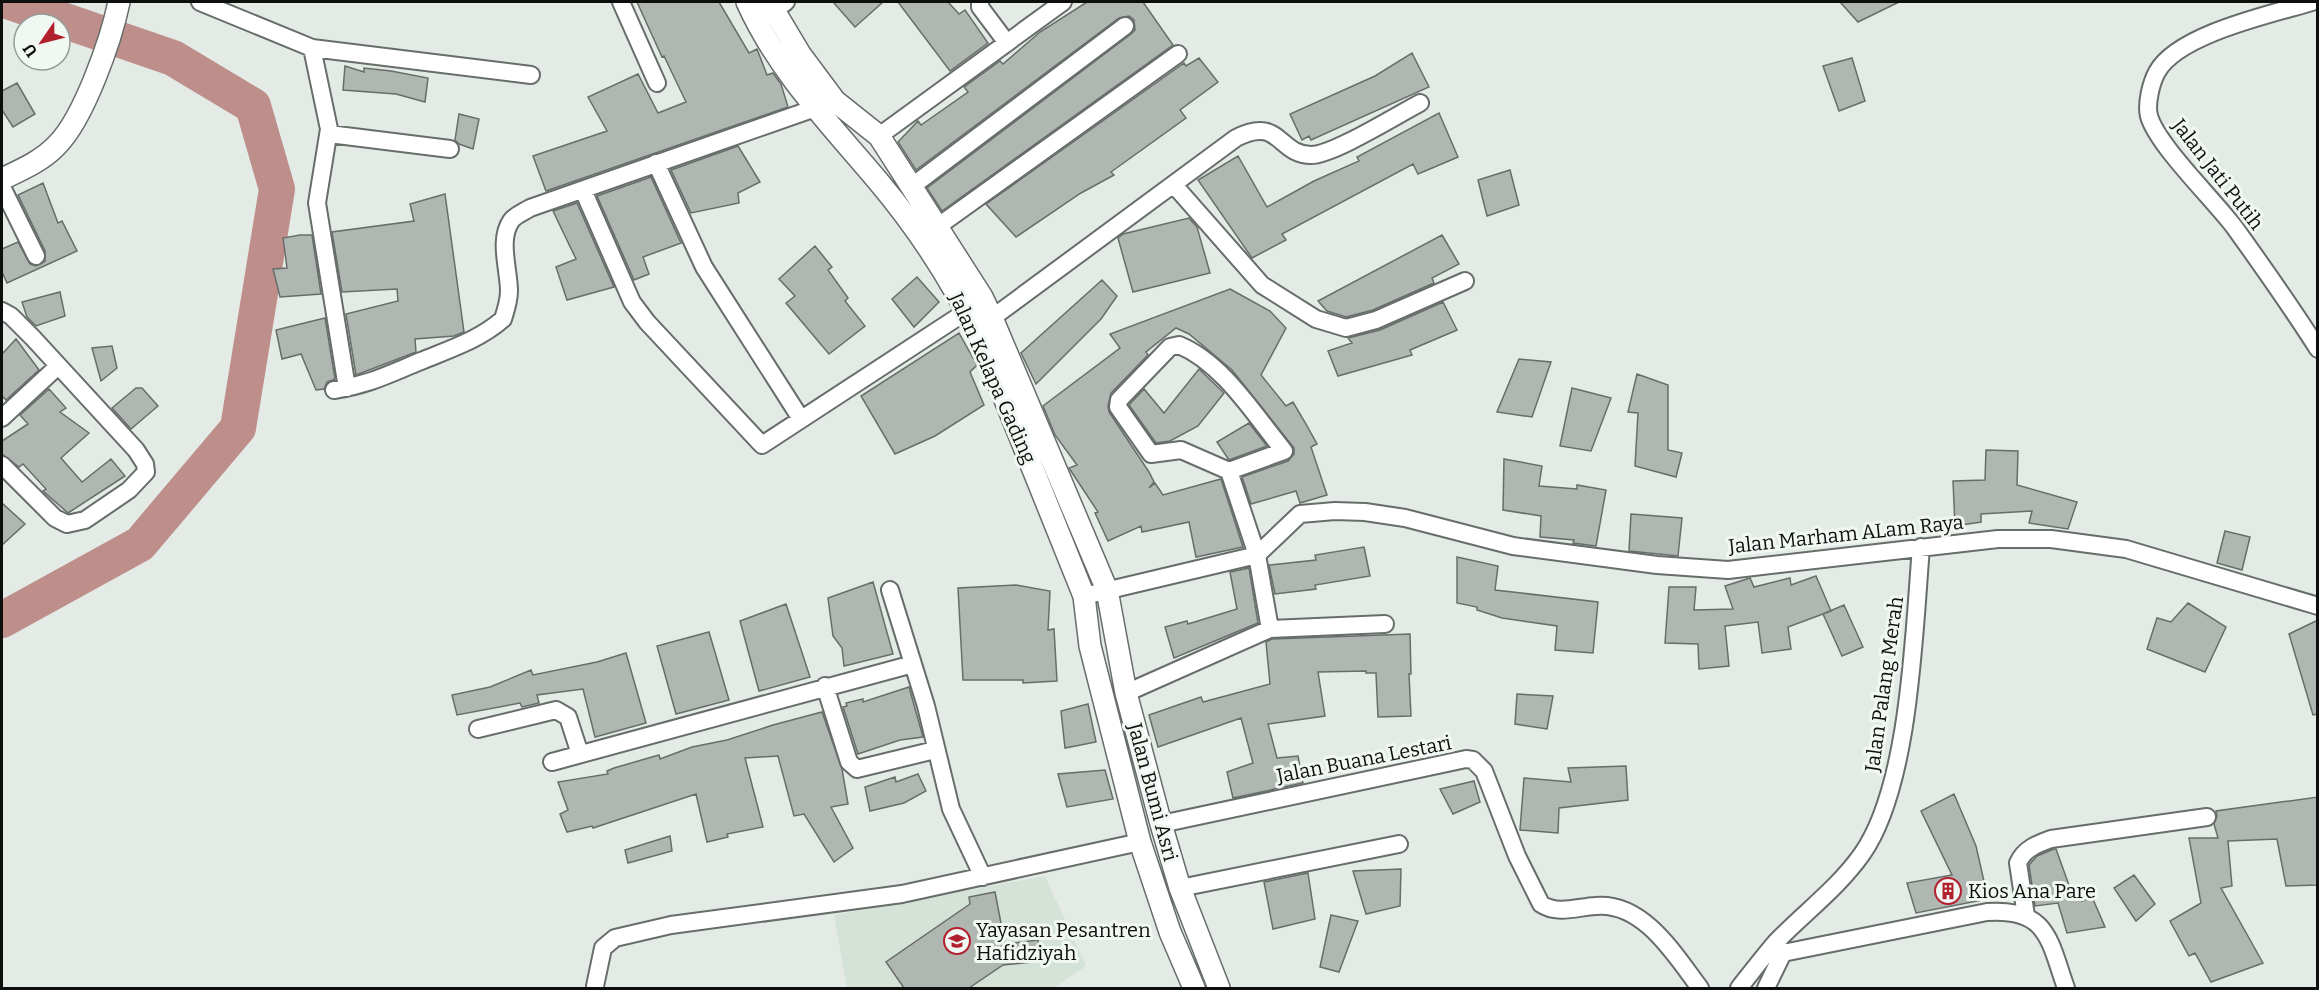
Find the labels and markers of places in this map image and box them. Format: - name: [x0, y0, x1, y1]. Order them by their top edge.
- building icon: Kios Ana Pare: [1933, 876, 1963, 906]
- place label: Kios Ana Pare: [1968, 879, 2096, 903]
- place label: Yayasan Pesantren Hafidziyah: [976, 918, 1151, 965]
- school or university icon: Yayasan Pesantren Hafidziyah: [942, 926, 972, 956]

